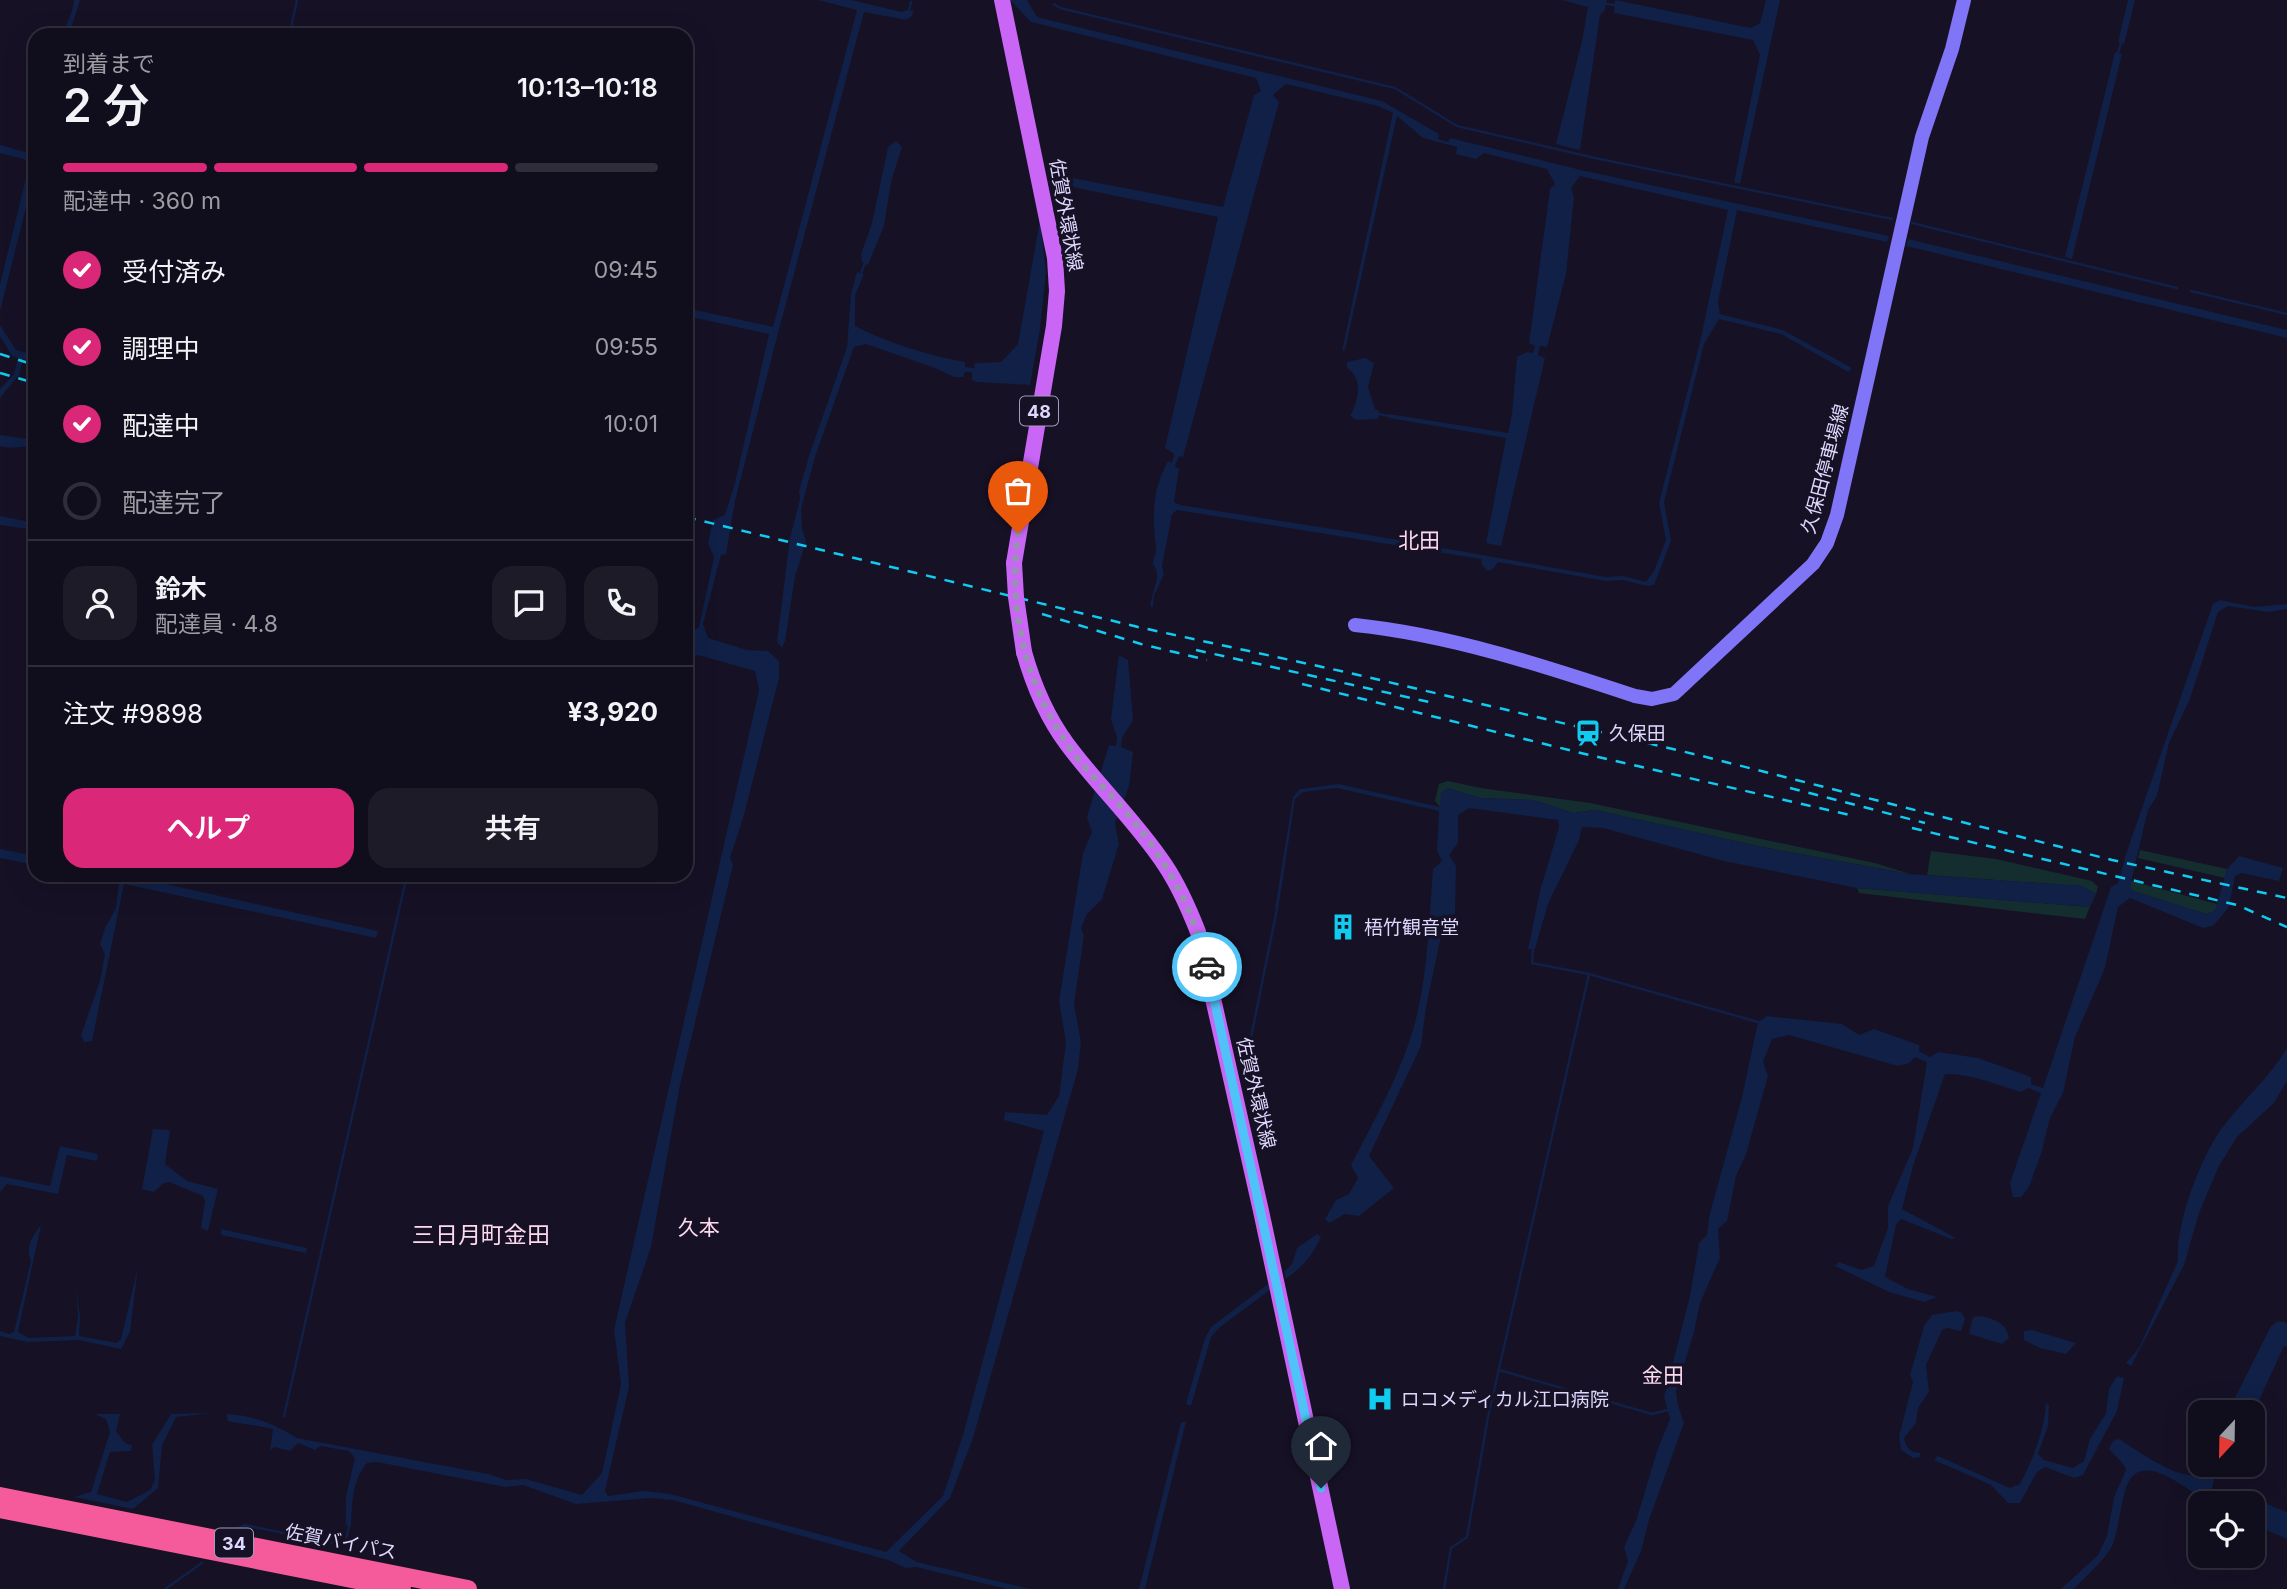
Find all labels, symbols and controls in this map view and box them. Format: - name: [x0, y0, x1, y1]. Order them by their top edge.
- text: 到着まで: [63, 50, 155, 78]
- text: 10:13–10:18: [517, 72, 658, 103]
- text: 2 分: [63, 77, 149, 133]
- street label: 佐賀外環状線: [1045, 157, 1087, 273]
- text: 配達中 · 360 m: [63, 187, 221, 215]
- icon: check: [63, 251, 101, 289]
- text: 受付済み: [122, 256, 226, 287]
- text: 09:45: [594, 256, 658, 284]
- icon: check: [63, 328, 101, 366]
- text: 調理中: [122, 333, 200, 364]
- text: 09:55: [595, 333, 658, 361]
- road number: 48: [1020, 396, 1058, 426]
- street label: 久保田停車場線: [1797, 402, 1853, 536]
- icon: check: [63, 405, 101, 443]
- text: 配達中: [122, 410, 200, 441]
- text: 10:01: [604, 410, 658, 438]
- pin: [988, 461, 1048, 533]
- icon: bag: [999, 472, 1037, 510]
- text: 配達完了: [122, 487, 226, 518]
- district label: 北田: [1398, 528, 1440, 553]
- button: person: [63, 566, 137, 640]
- button: chat: [492, 566, 566, 640]
- button: phone: [584, 566, 658, 640]
- text: 鈴木: [155, 573, 207, 604]
- text: 配達員 · 4.8: [155, 610, 278, 638]
- text: ¥3,920: [568, 696, 658, 727]
- text: 注文 #9898: [63, 698, 203, 729]
- station icon: 久保田: [1573, 718, 1603, 748]
- place label: 久保田: [1609, 722, 1666, 745]
- button: ヘルプ: [63, 788, 354, 868]
- button: 共有: [368, 788, 658, 868]
- building icon: 梧竹観音堂: [1328, 912, 1358, 942]
- place label: 梧竹観音堂: [1364, 916, 1459, 939]
- courier: [1172, 932, 1242, 1002]
- icon: car: [1188, 948, 1226, 986]
- street label: 佐賀外環状線: [1232, 1035, 1280, 1151]
- district label: 久本: [678, 1215, 720, 1240]
- district label: 三日月町金田: [412, 1221, 550, 1249]
- district label: 金田: [1642, 1363, 1684, 1388]
- hospital icon: ロコメディカル江口病院: [1365, 1384, 1395, 1414]
- place label: ロコメディカル江口病院: [1401, 1388, 1609, 1411]
- north arrow: [2188, 1400, 2264, 1477]
- map controls: [2188, 1400, 2265, 1568]
- pin: [1291, 1416, 1351, 1488]
- icon: home: [1302, 1427, 1340, 1465]
- button: locate: [2188, 1491, 2265, 1568]
- street label: 佐賀バイパス: [283, 1520, 399, 1564]
- road number: 34: [215, 1528, 253, 1558]

